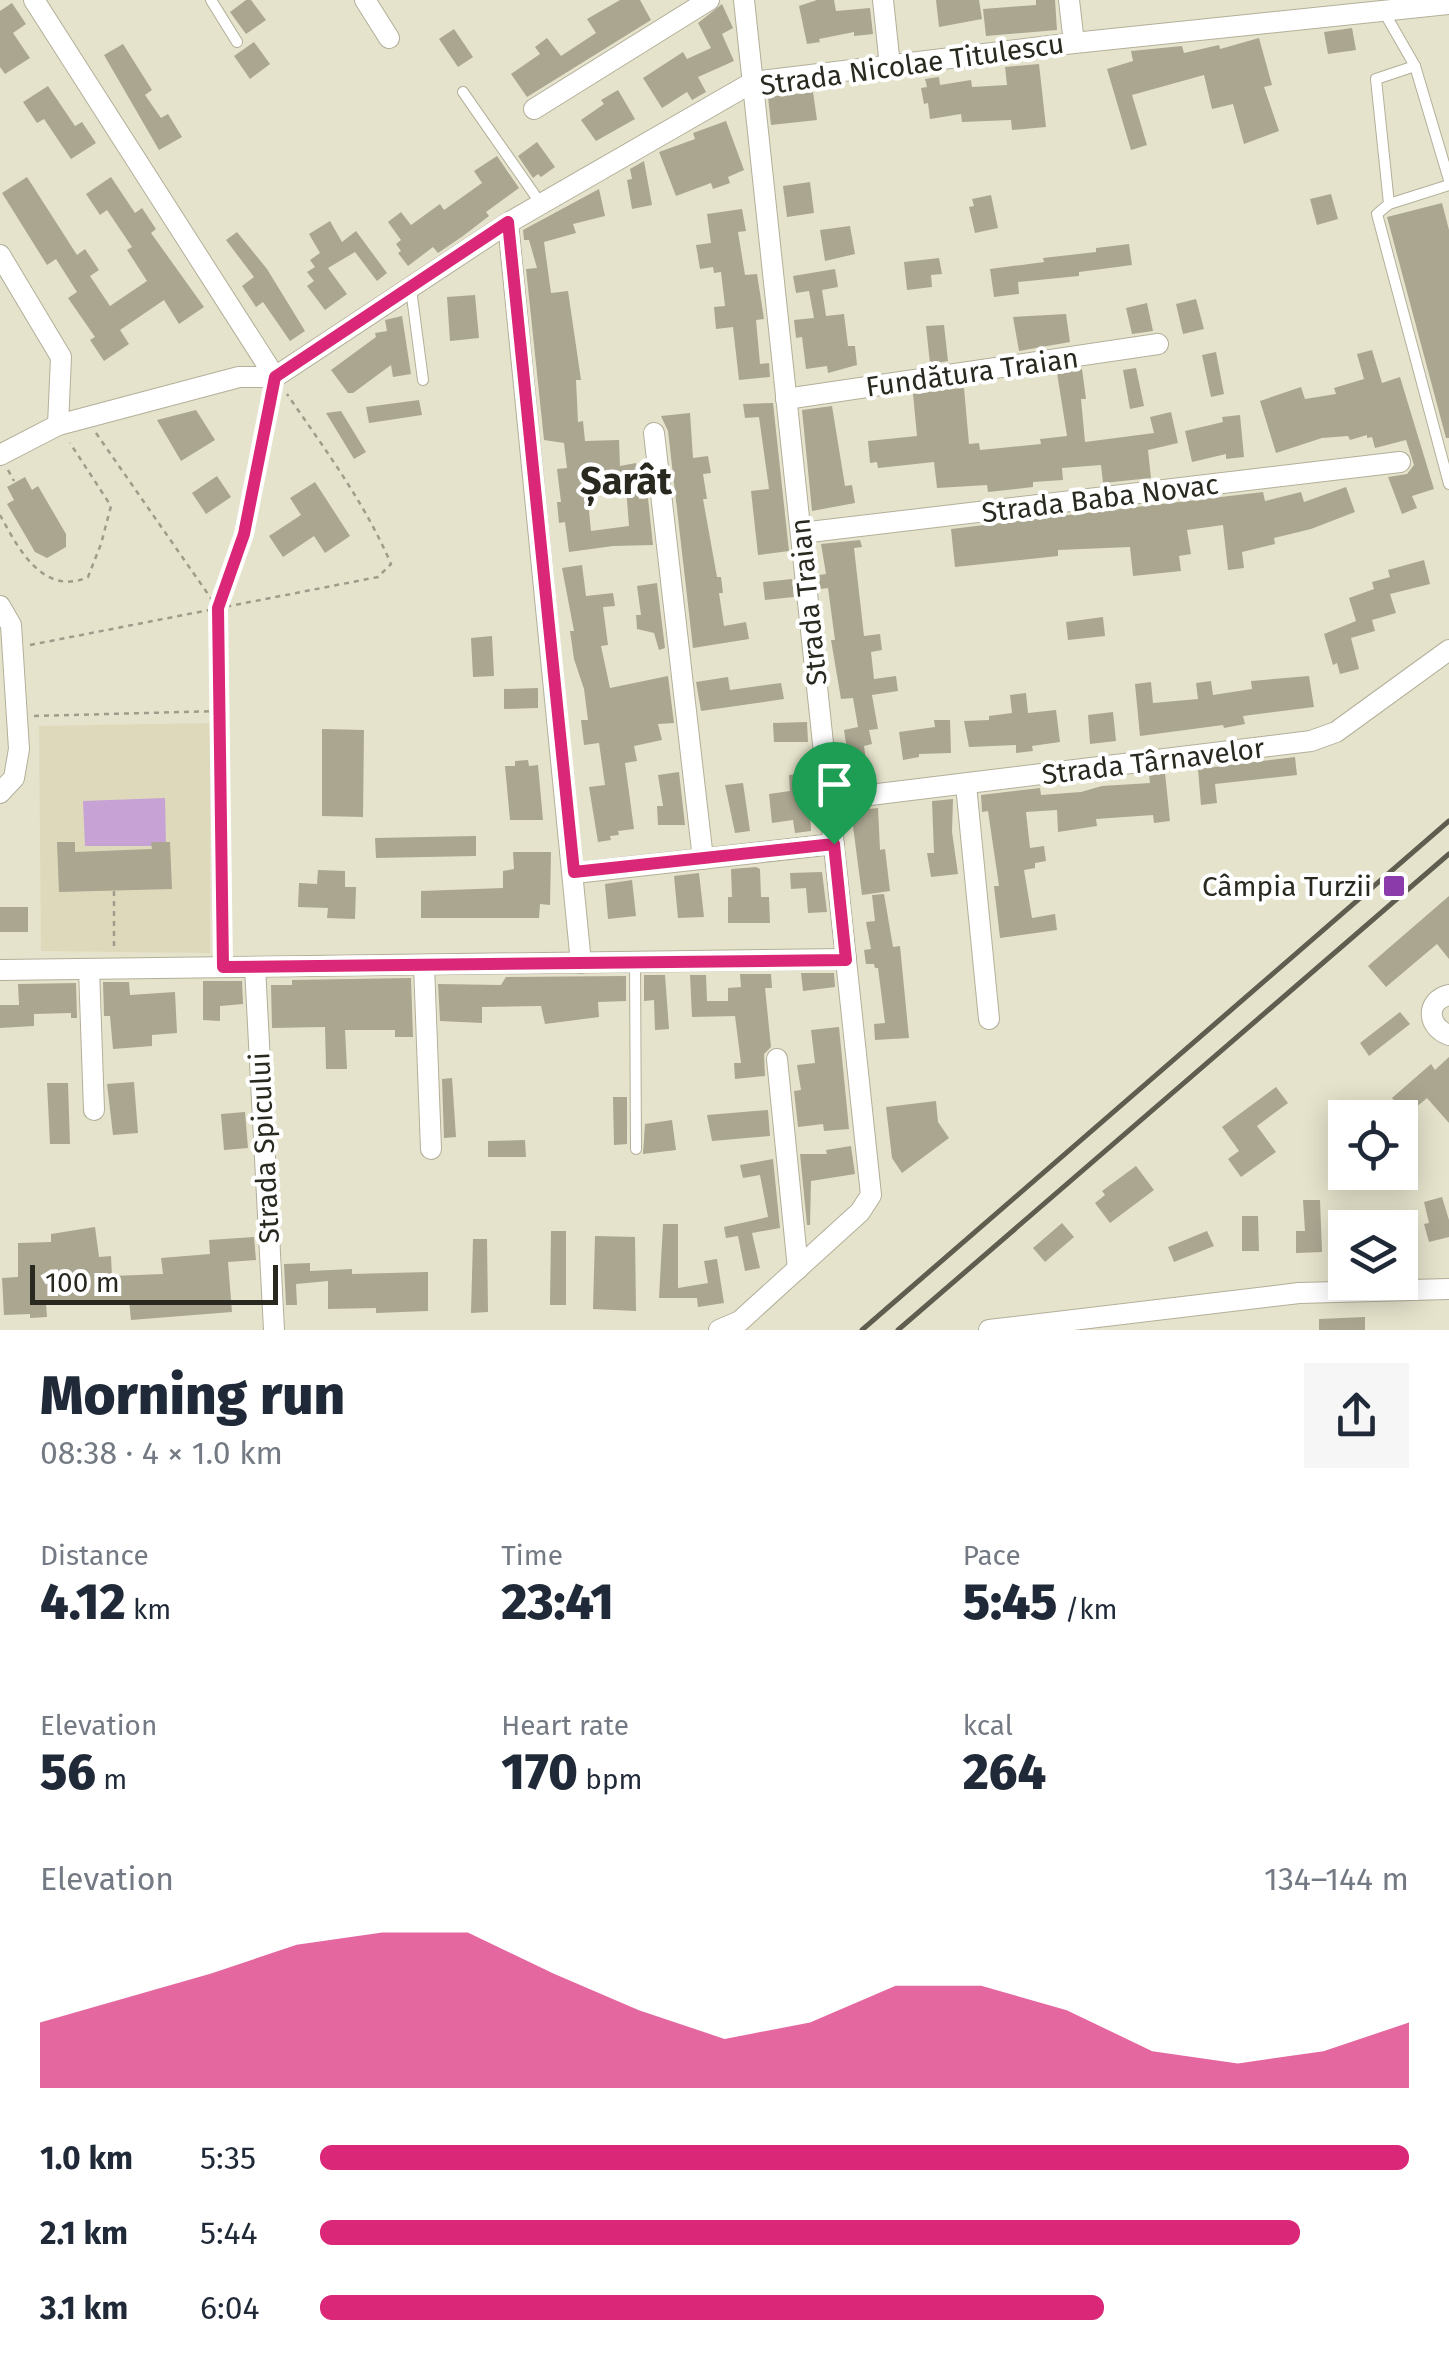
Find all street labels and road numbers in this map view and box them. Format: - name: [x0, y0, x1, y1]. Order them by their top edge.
- street label: Strada Nicolae Titulescu: [758, 27, 1066, 102]
- street label: Fundătura Traian: [864, 341, 1081, 404]
- street label: Strada Baba Novac: [980, 468, 1220, 529]
- street label: Strada Traian: [783, 517, 834, 687]
- street label: Strada Târnavelor: [1040, 731, 1267, 792]
- street label: Strada Spicului: [243, 1052, 286, 1244]

